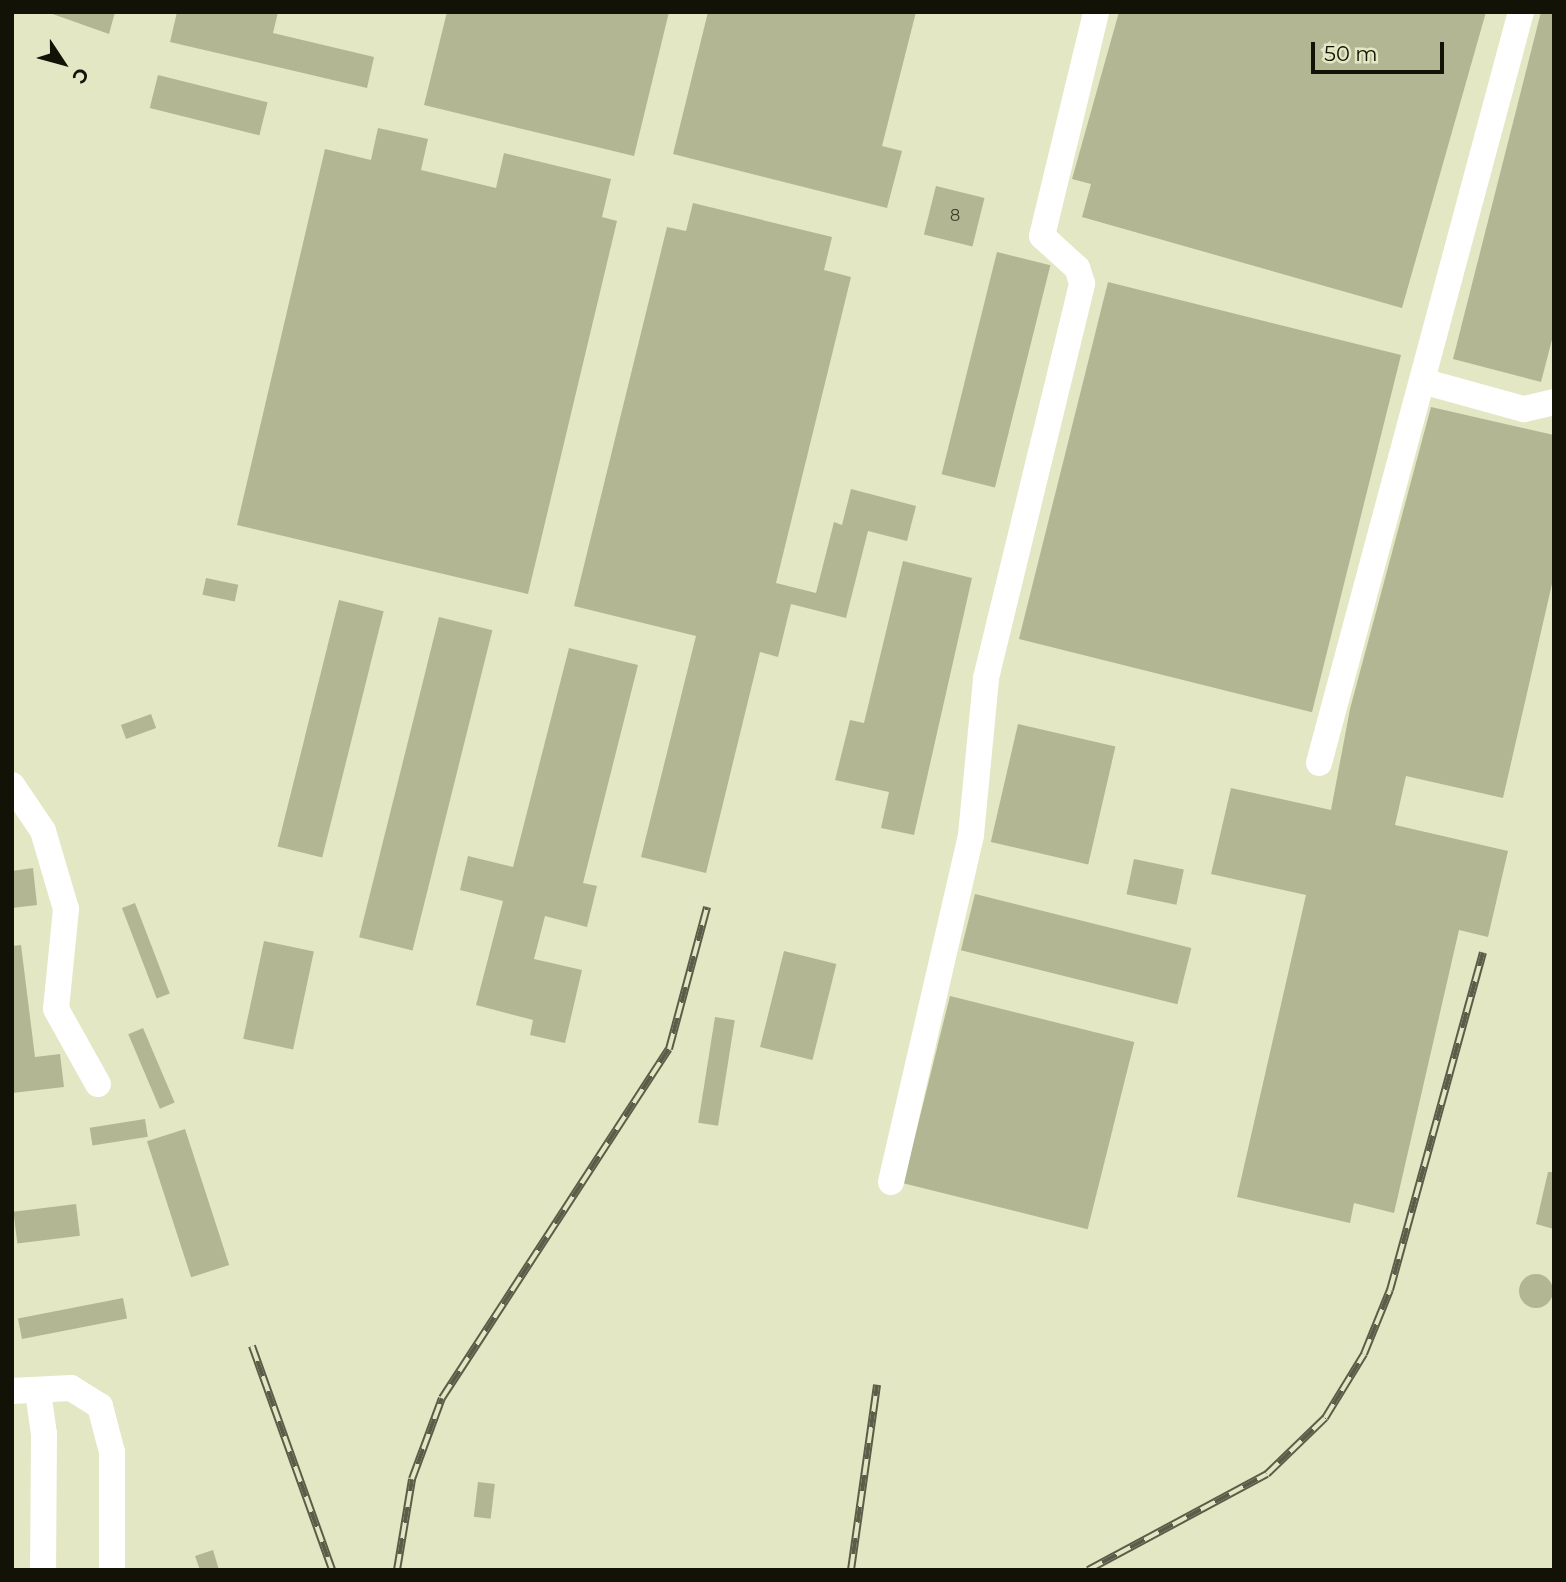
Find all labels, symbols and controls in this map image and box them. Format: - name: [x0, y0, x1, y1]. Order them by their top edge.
- north arrow: [28, 28, 98, 98]
- scale bar: [1314, 28, 1447, 72]
- text: 50 m: [1324, 41, 1378, 66]
- text: С: [67, 63, 94, 88]
- house number: 8: [950, 206, 960, 226]

